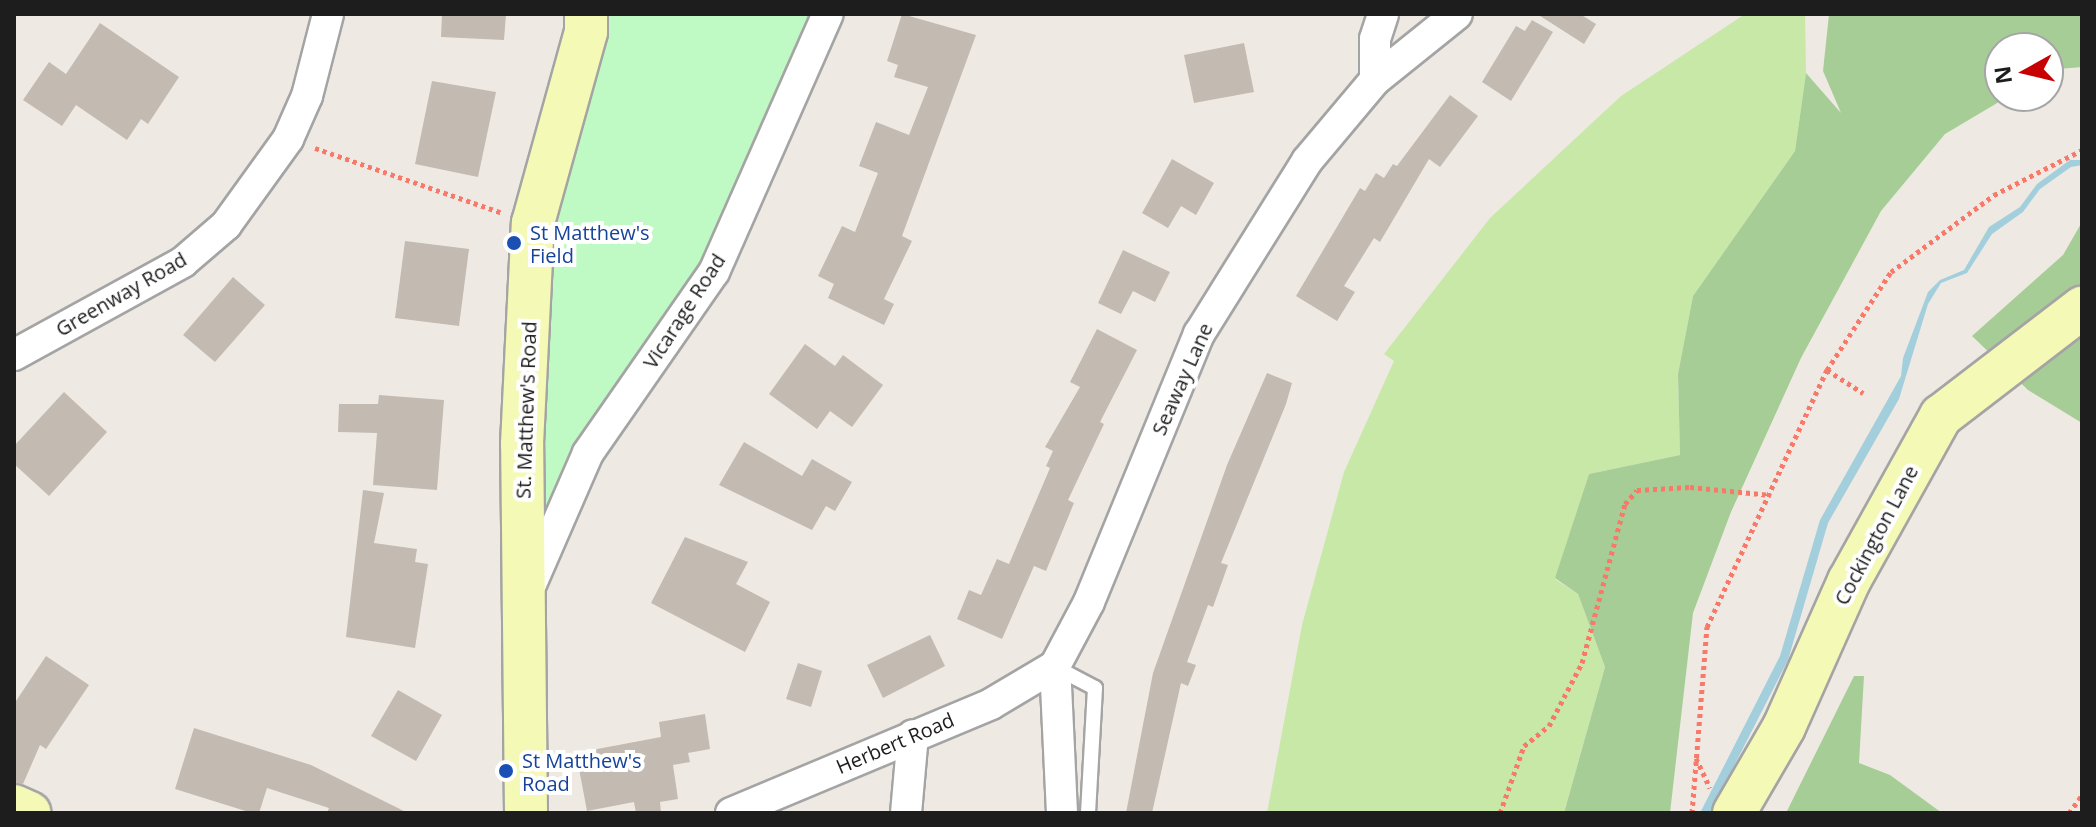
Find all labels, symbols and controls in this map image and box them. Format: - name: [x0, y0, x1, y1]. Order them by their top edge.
- north arrow: [1984, 32, 2064, 112]
- text: N: [1986, 64, 2018, 86]
- place label: St Matthew's Field: [530, 220, 650, 267]
- marker: St Matthew's Field: [505, 234, 523, 252]
- street label: Greenway Road: [51, 247, 191, 341]
- street label: Vicarage Road: [638, 249, 730, 373]
- street label: Seaway Lane: [1147, 319, 1217, 439]
- street label: St. Matthew's Road: [511, 321, 541, 499]
- street label: Cockington Lane: [1829, 461, 1923, 609]
- street label: Herbert Road: [832, 707, 958, 779]
- place label: St Matthew's Road: [522, 748, 642, 795]
- marker: St Matthew's Road: [497, 762, 515, 780]

